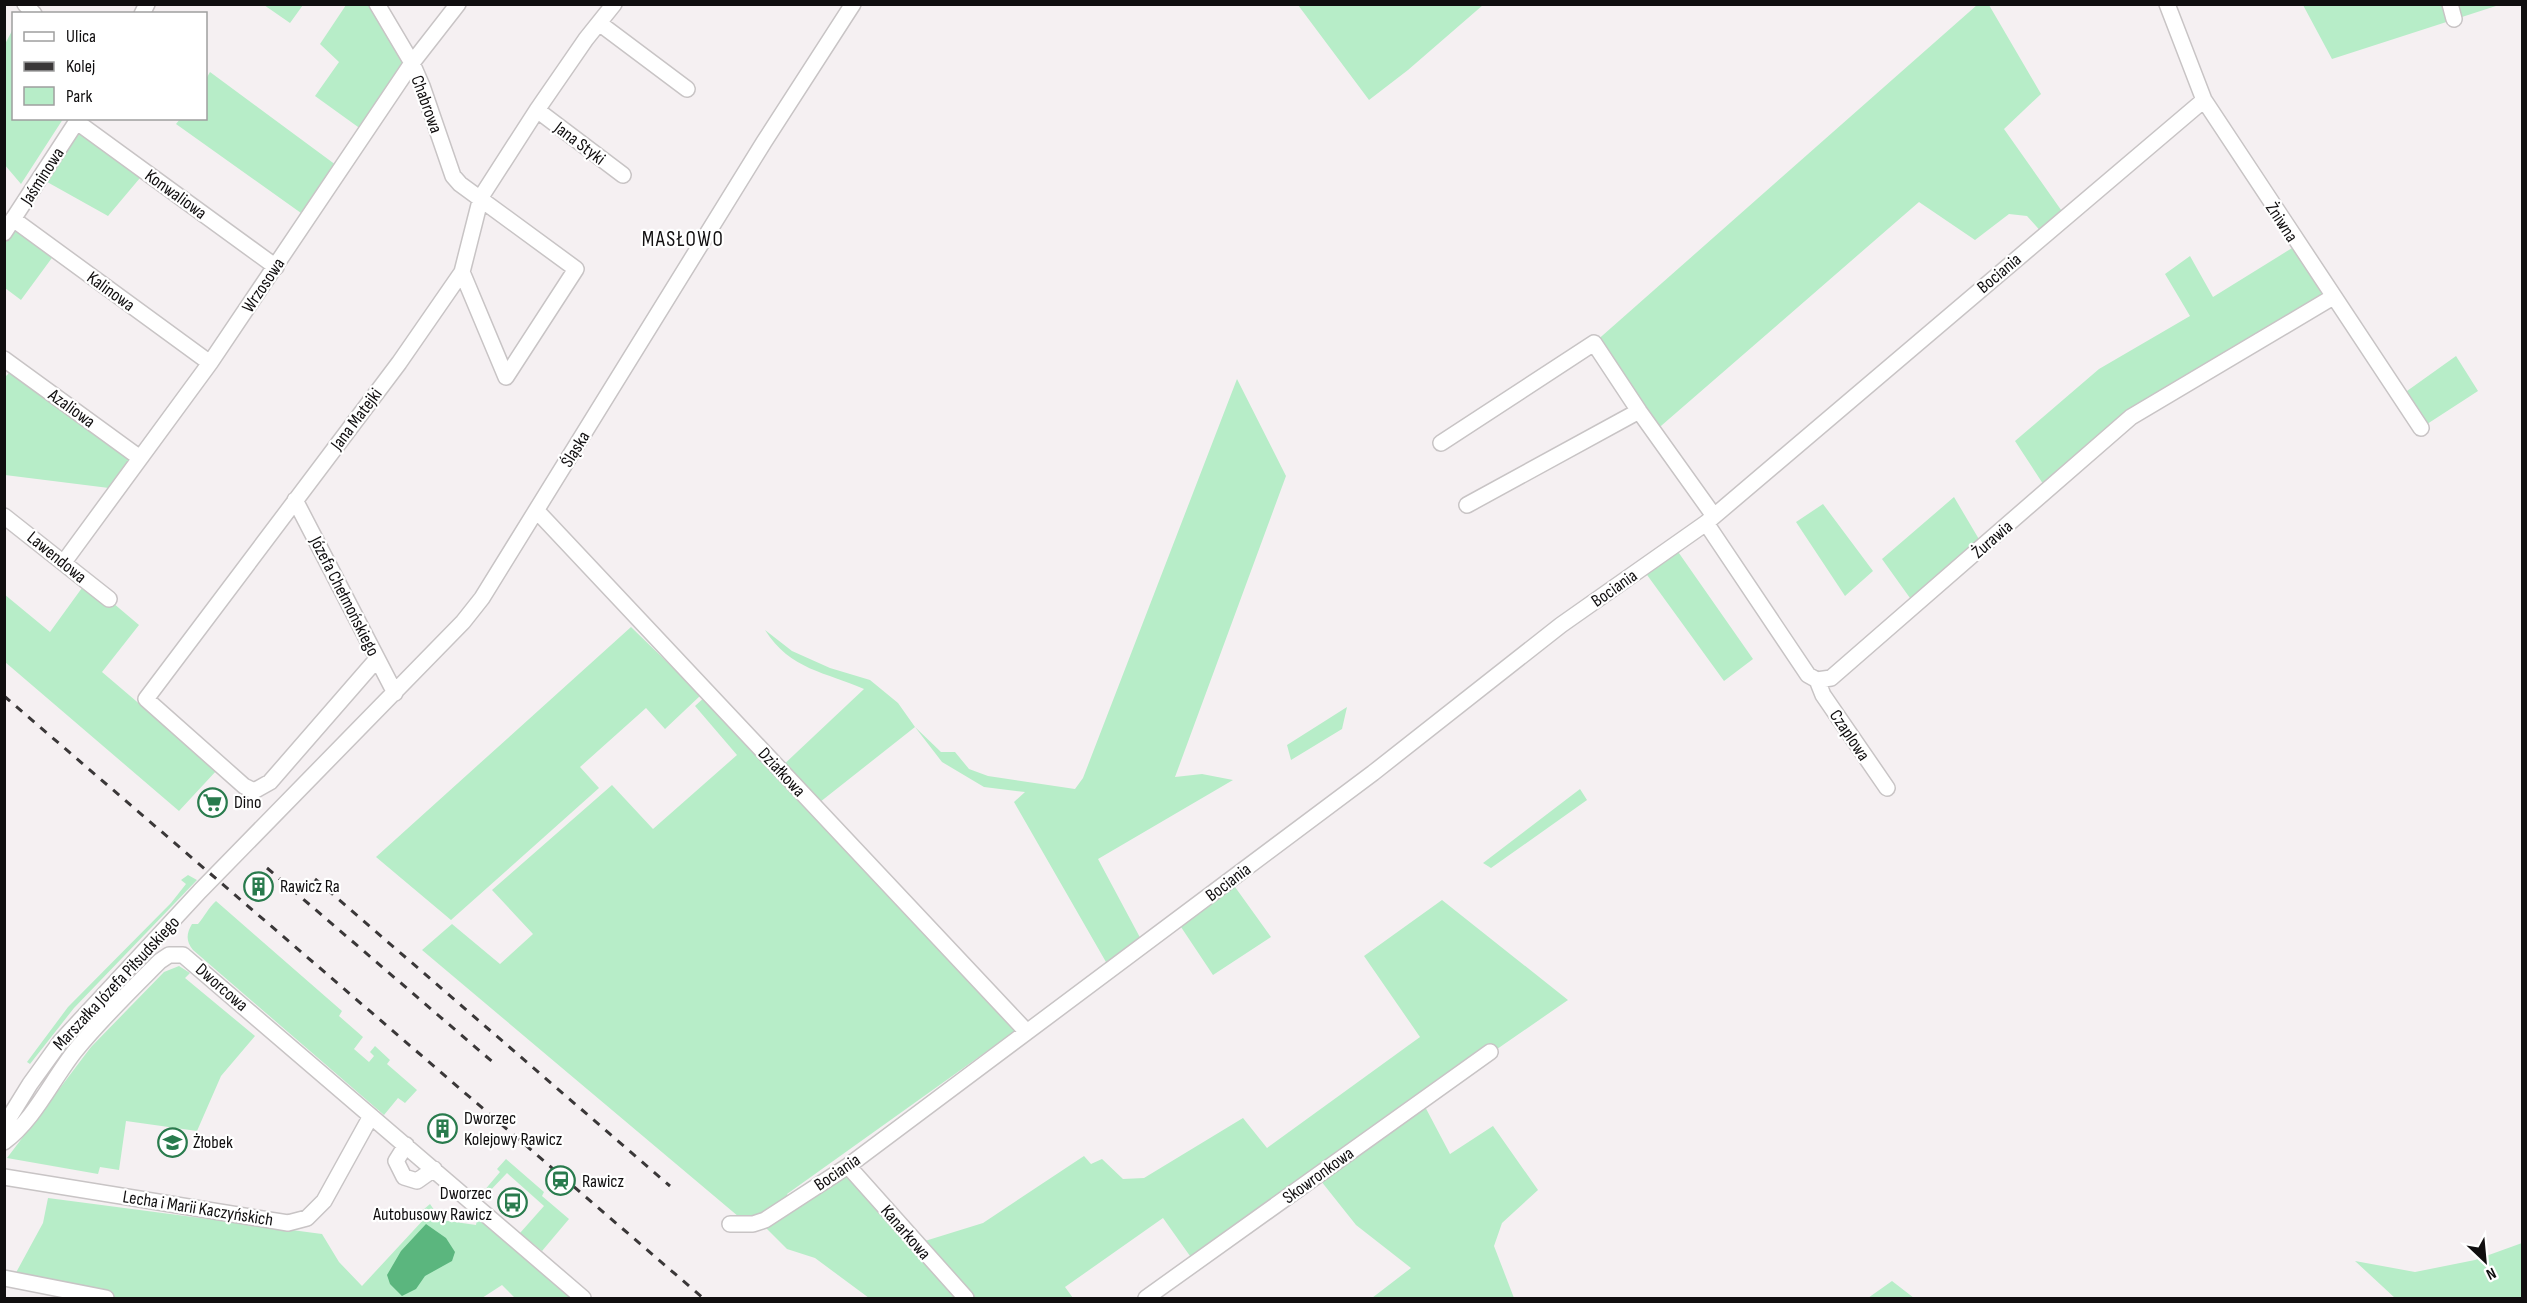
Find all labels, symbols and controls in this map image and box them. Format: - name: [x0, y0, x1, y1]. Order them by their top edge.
- legend: [12, 12, 207, 120]
- text: Ulica: [66, 26, 96, 47]
- text: Kolej: [66, 56, 95, 77]
- street label: Chabrowa: [406, 72, 447, 136]
- text: Park: [66, 86, 92, 107]
- street label: Jana Styki: [549, 117, 609, 169]
- street label: Jaśminowa: [16, 144, 69, 210]
- street label: Konwaliowa: [141, 165, 211, 224]
- street label: Żniwna: [2261, 199, 2302, 246]
- district label: MASŁOWO: [642, 227, 724, 252]
- street label: Bociania: [1973, 249, 2026, 298]
- street label: Wrzosowa: [238, 254, 289, 316]
- street label: Kalinowa: [83, 267, 139, 316]
- street label: Azaliowa: [43, 384, 99, 432]
- street label: Jana Matejki: [326, 384, 386, 455]
- street label: Śląska: [556, 427, 595, 471]
- street label: Żurawia: [1968, 516, 2017, 563]
- street label: Lawendowa: [23, 527, 91, 588]
- street label: Józefa Chełmońskiego: [305, 532, 384, 660]
- street label: Bociania: [1587, 565, 1641, 612]
- street label: Czaplowa: [1825, 706, 1874, 765]
- street label: Działkowa: [754, 743, 810, 801]
- supermarket icon: Dino: [197, 786, 229, 818]
- place label: Dino: [234, 792, 261, 813]
- street label: Bociania: [1202, 859, 1255, 906]
- building icon: Rawicz Ra: [243, 870, 275, 902]
- place label: Rawicz Ra: [280, 876, 340, 897]
- street label: Marszałka Józefa Piłsudskiego: [49, 912, 184, 1055]
- street label: Dworcowa: [191, 959, 252, 1016]
- place label: Dworzec Kolejowy Rawicz: [464, 1108, 563, 1150]
- building icon: Dworzec Kolejowy Rawicz: [427, 1112, 459, 1144]
- school or university icon: Żłobek: [156, 1126, 188, 1158]
- place label: Żłobek: [193, 1132, 233, 1153]
- street label: Skowronkowa: [1279, 1143, 1358, 1208]
- street label: Bociania: [810, 1149, 864, 1195]
- station icon: Rawicz: [545, 1165, 577, 1197]
- place label: Rawicz: [582, 1171, 624, 1192]
- place label: Dworzec Autobusowy Rawicz: [372, 1183, 493, 1225]
- street label: Lecha i Marii Kaczyńskich: [121, 1186, 275, 1231]
- bus stop icon: Dworzec Autobusowy Rawicz: [497, 1187, 529, 1219]
- street label: Kanarkowa: [876, 1201, 935, 1264]
- north arrow: [2455, 1231, 2515, 1291]
- text: N: [2483, 1263, 2499, 1284]

